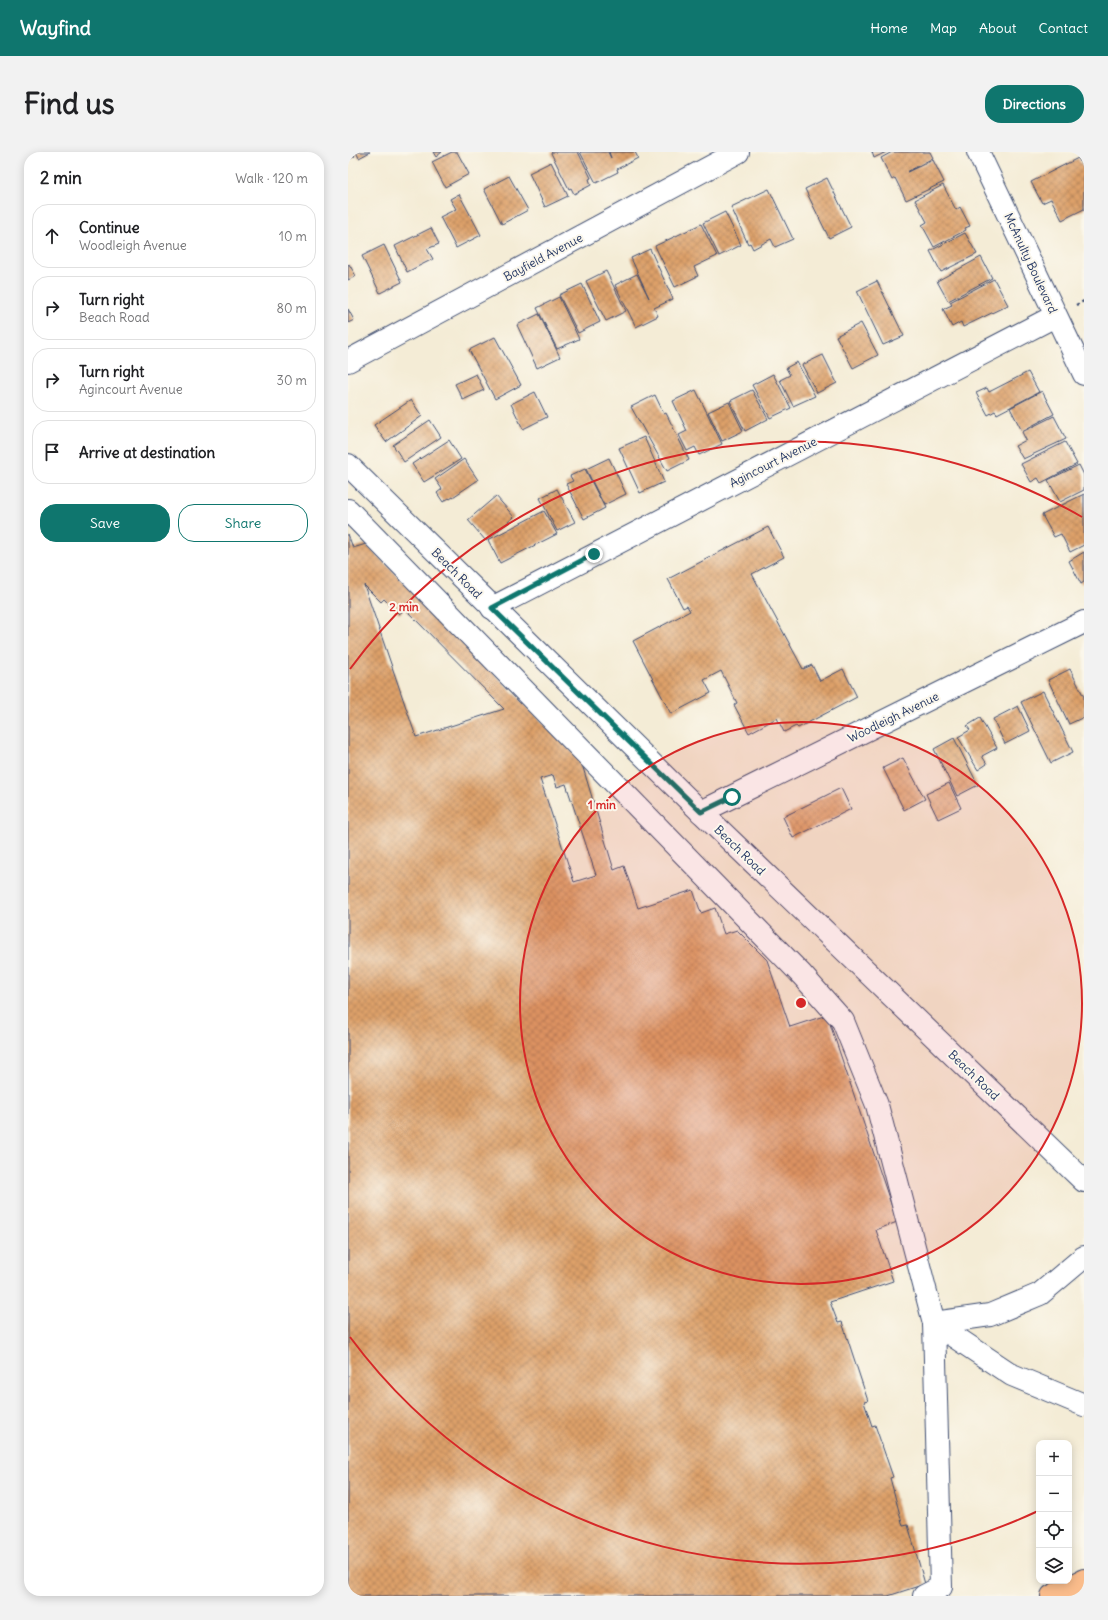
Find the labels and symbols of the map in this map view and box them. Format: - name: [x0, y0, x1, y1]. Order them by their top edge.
- street label: McAnulty Boulevard: [1001, 210, 1061, 316]
- street label: Bayfield Avenue: [501, 230, 585, 284]
- street label: Agincourt Avenue: [727, 434, 819, 490]
- street label: Beach Road: [429, 545, 485, 601]
- route end: [585, 545, 603, 563]
- text: 2 min: [389, 599, 419, 614]
- street label: Woodleigh Avenue: [845, 688, 941, 746]
- route start: [723, 788, 741, 806]
- text: 1 min: [588, 797, 616, 812]
- street label: Beach Road: [711, 822, 769, 878]
- centre of rings: [794, 996, 808, 1010]
- street label: Beach Road: [945, 1047, 1003, 1103]

